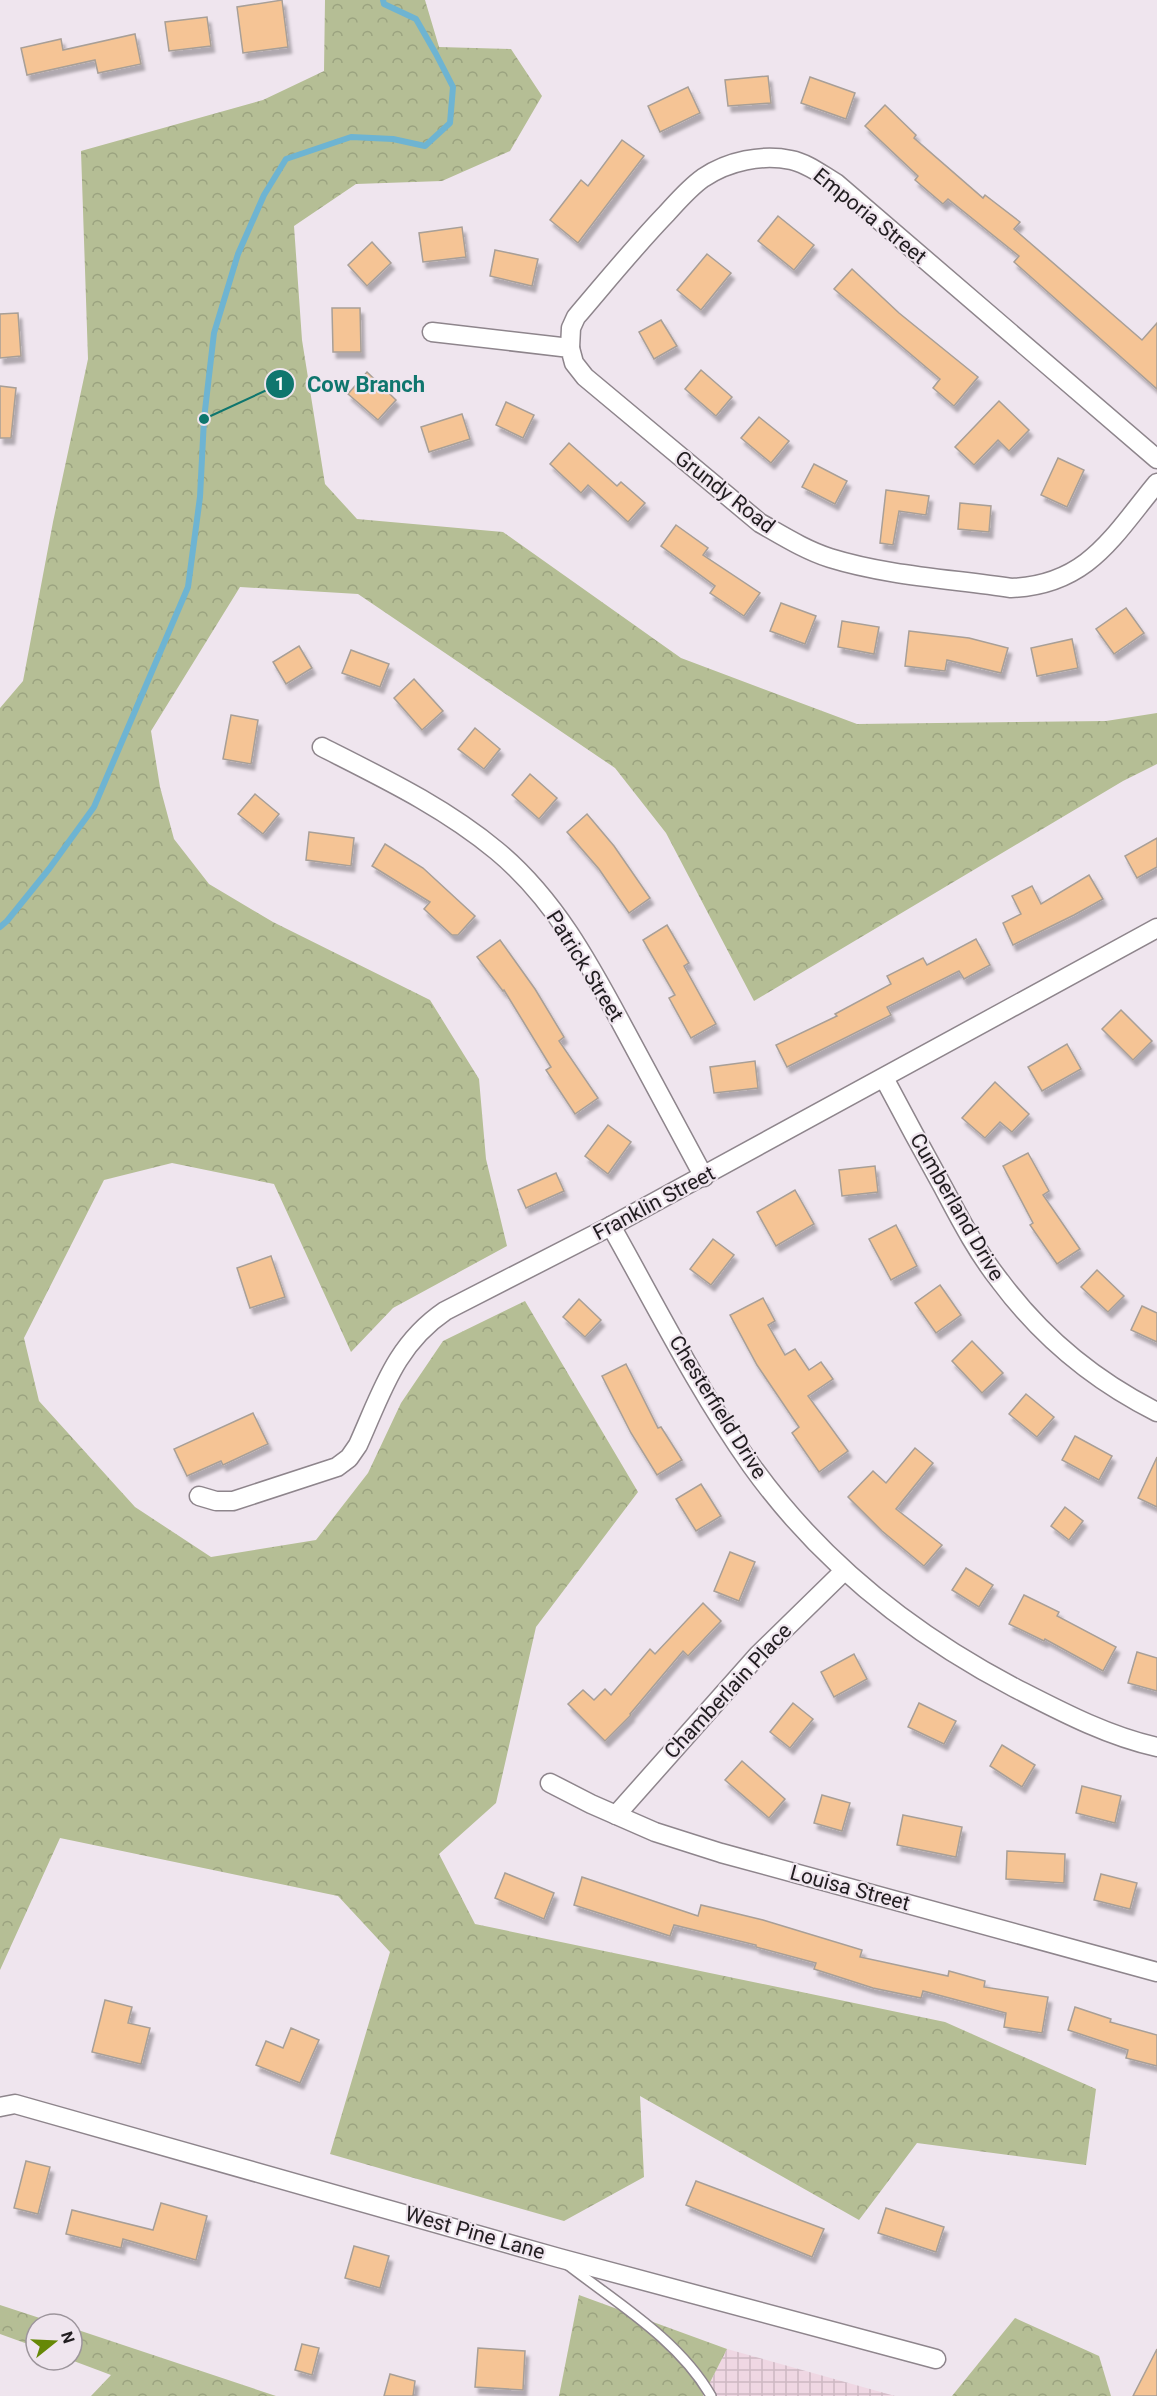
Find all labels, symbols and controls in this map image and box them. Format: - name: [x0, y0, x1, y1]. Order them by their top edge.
- street label: Emporia Street: [809, 163, 931, 269]
- callout: Cow Branch: [265, 364, 437, 404]
- text: Cow Branch: [307, 372, 425, 397]
- text: 1: [275, 373, 285, 394]
- street label: Grundy Road: [670, 446, 780, 538]
- street label: Patrick Street: [541, 906, 629, 1026]
- street label: Cumberland Drive: [905, 1129, 1009, 1285]
- street label: Franklin Street: [589, 1161, 719, 1245]
- street label: Chesterfield Drive: [664, 1331, 772, 1483]
- street label: Chamberlain Place: [659, 1619, 797, 1763]
- street label: Louisa Street: [788, 1861, 913, 1916]
- street label: West Pine Lane: [402, 2202, 548, 2264]
- north arrow: [24, 2312, 84, 2372]
- text: N: [57, 2329, 79, 2346]

